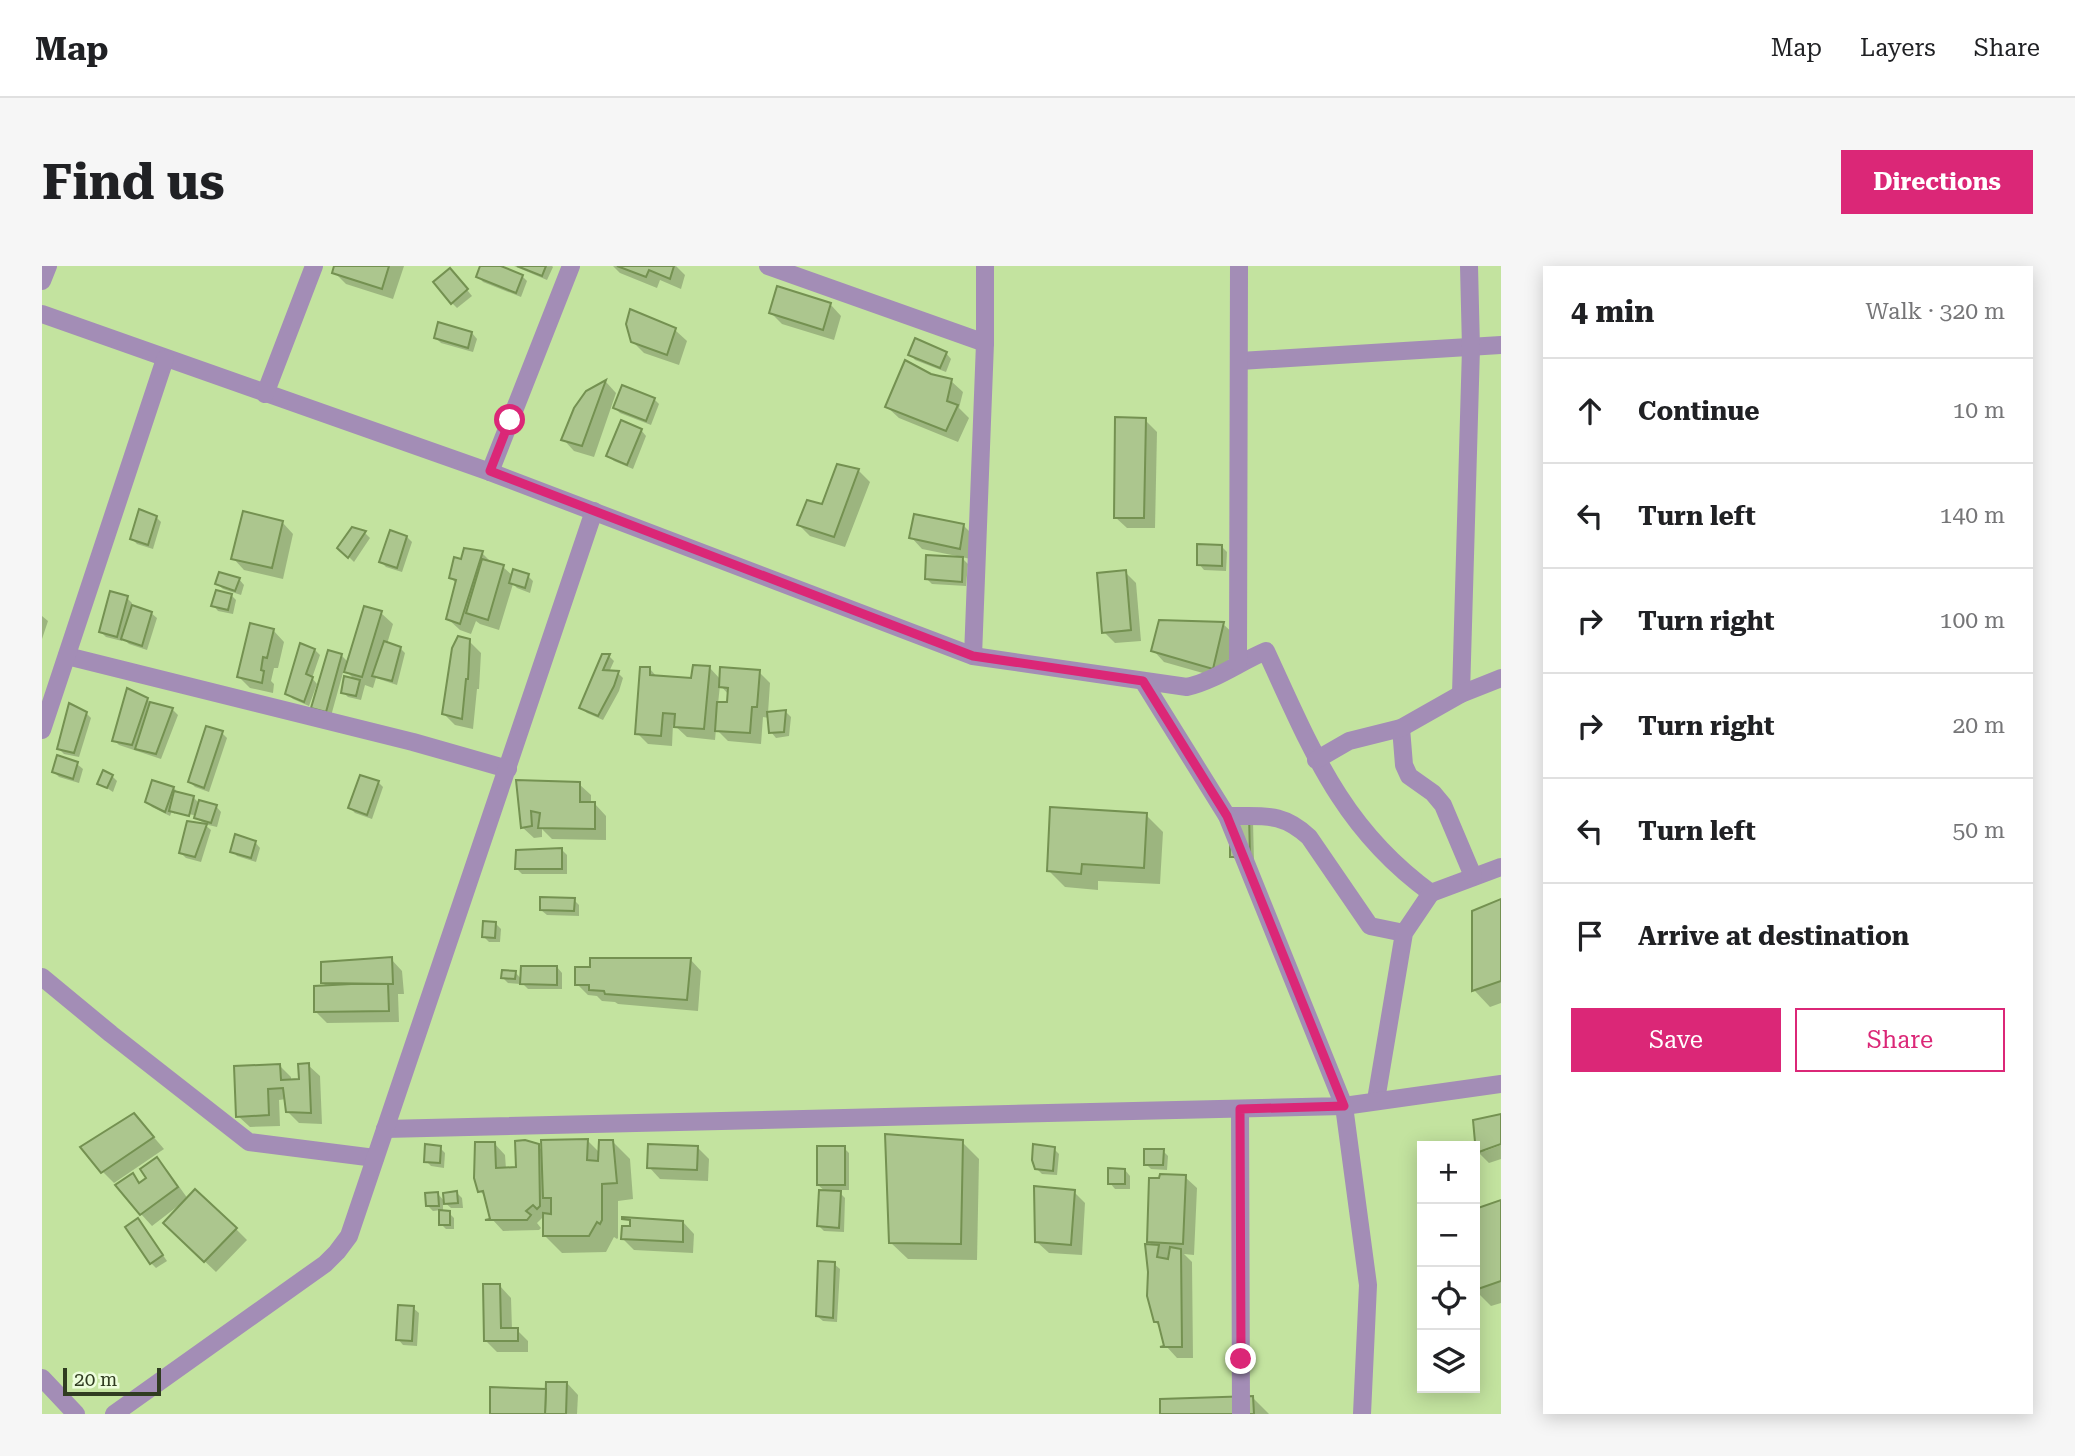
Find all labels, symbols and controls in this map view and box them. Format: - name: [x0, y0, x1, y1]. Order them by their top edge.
- text: Map: [35, 29, 109, 68]
- text: Map: [1771, 34, 1822, 62]
- text: Layers: [1860, 34, 1936, 62]
- text: Share: [1974, 34, 2040, 62]
- button: Directions: [1841, 150, 2033, 214]
- text: Find us: [42, 154, 225, 211]
- text: 4 min: [1571, 294, 1654, 329]
- text: Walk · 320 m: [1866, 298, 2005, 325]
- icon: ahead: [1571, 392, 1609, 430]
- text: Continue: [1638, 396, 1760, 426]
- text: 10 m: [1952, 397, 2005, 424]
- route start: [494, 404, 525, 435]
- icon: left: [1571, 497, 1609, 535]
- text: Turn left: [1638, 501, 1756, 531]
- text: 140 m: [1940, 502, 2005, 529]
- icon: right: [1571, 602, 1609, 640]
- text: Turn right: [1638, 606, 1774, 636]
- text: 100 m: [1940, 607, 2005, 634]
- icon: right: [1571, 707, 1609, 745]
- text: Turn right: [1638, 711, 1774, 741]
- text: 20 m: [1952, 712, 2005, 739]
- icon: left: [1571, 812, 1609, 850]
- text: Turn left: [1638, 816, 1756, 846]
- text: 50 m: [1952, 817, 2005, 844]
- icon: arrive: [1571, 917, 1609, 955]
- text: Arrive at destination: [1638, 921, 1909, 951]
- button: Save: [1571, 1008, 1781, 1072]
- button: Share: [1795, 1008, 2005, 1072]
- map controls: [1417, 1141, 1480, 1393]
- button: +: [1417, 1141, 1480, 1204]
- button: −: [1417, 1204, 1480, 1267]
- button: locate: [1417, 1267, 1480, 1330]
- button: layers: [1417, 1330, 1480, 1393]
- route end: [1225, 1343, 1256, 1374]
- scale bar: [63, 1365, 161, 1397]
- text: 20 m: [74, 1368, 117, 1391]

